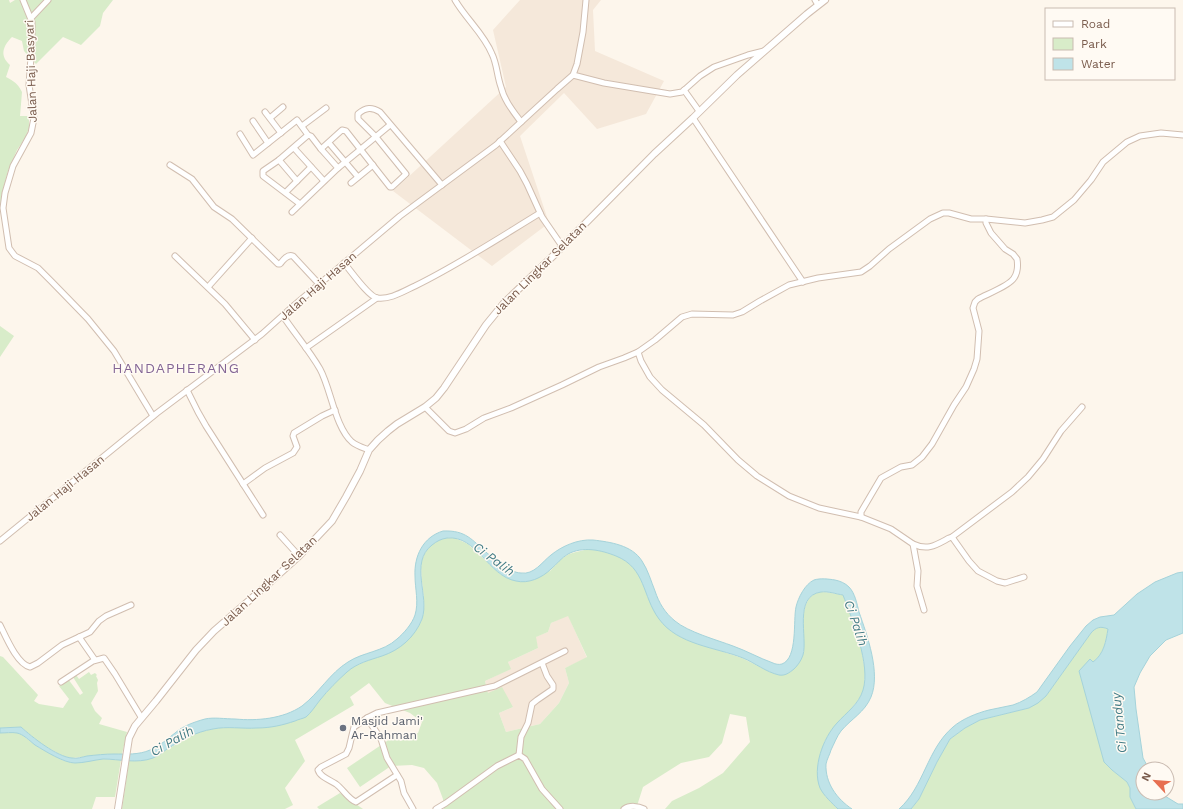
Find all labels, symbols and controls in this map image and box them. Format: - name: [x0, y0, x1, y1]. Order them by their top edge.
- legend: [1045, 8, 1175, 80]
- text: Road: [1081, 17, 1110, 31]
- street label: Jalan Haji Basyari: [22, 19, 40, 123]
- text: Park: [1081, 37, 1107, 51]
- text: Water: [1081, 57, 1116, 71]
- street label: Jalan Lingkar Selatan: [491, 219, 589, 317]
- street label: Jalan Haji Hasan: [277, 249, 359, 323]
- district label: HANDAPHERANG: [112, 360, 240, 376]
- street label: Jalan Haji Hasan: [23, 452, 107, 524]
- street label: Jalan Lingkar Selatan: [218, 533, 320, 629]
- water label: Ci Palih: [470, 539, 518, 579]
- water label: Ci Palih: [841, 598, 871, 648]
- water label: Ci Tanduy: [1108, 691, 1130, 754]
- place label: Masjid Jami' Ar-Rahman: [351, 714, 423, 742]
- water label: Ci Palih: [148, 723, 196, 759]
- marker: Masjid Jami' Ar-Rahman: [338, 723, 348, 733]
- north arrow: [1135, 761, 1175, 801]
- text: N: [1139, 770, 1154, 783]

